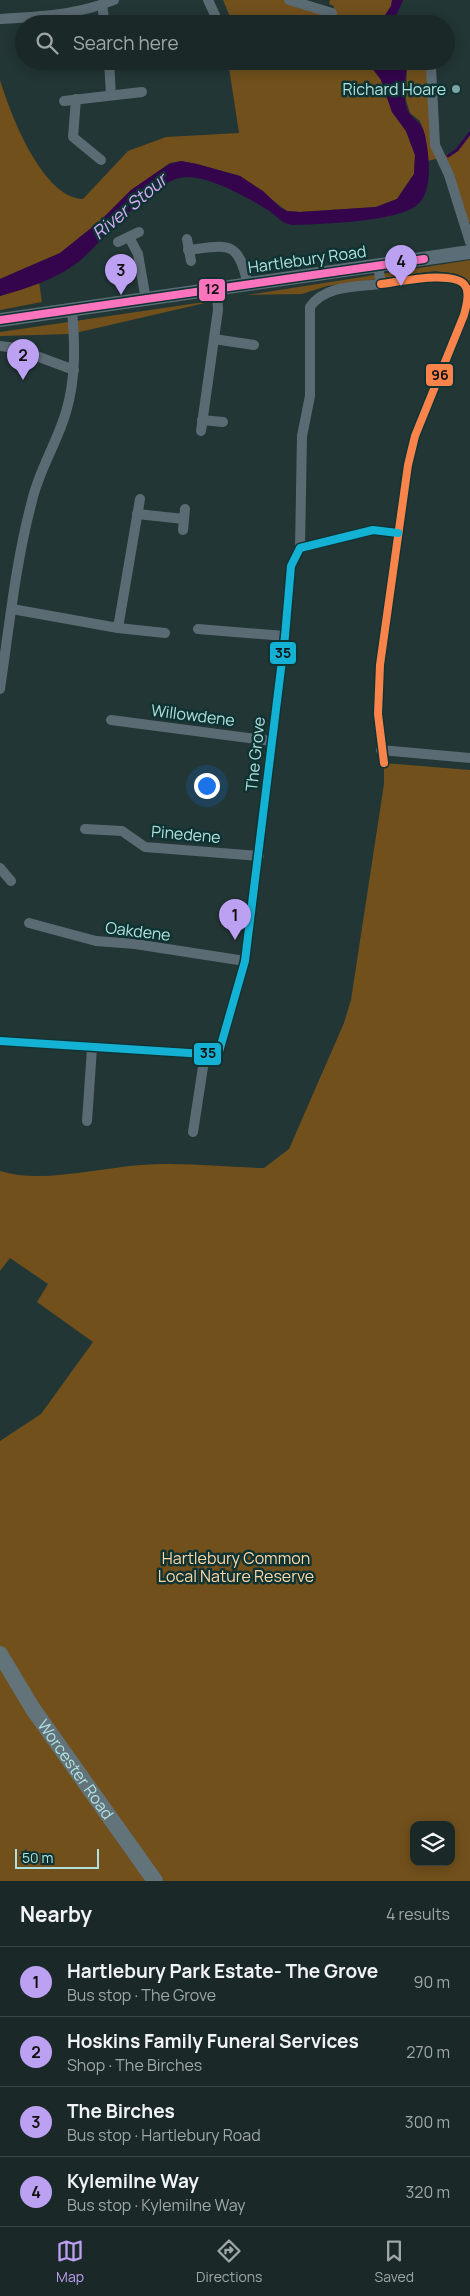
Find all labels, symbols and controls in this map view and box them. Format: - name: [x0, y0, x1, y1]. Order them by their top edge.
- search box: [15, 15, 455, 70]
- icon: search: [33, 29, 61, 57]
- text: Search here: [73, 30, 179, 56]
- place label: Richard Hoare: [342, 78, 446, 100]
- marker: Richard Hoare: [450, 83, 462, 95]
- water label: River Stour: [87, 166, 173, 244]
- street label: Hartlebury Road: [246, 240, 368, 278]
- pin: 4: [385, 245, 417, 286]
- pin: 3: [105, 254, 137, 295]
- line badge: 12: [198, 278, 226, 302]
- text: 12: [205, 279, 219, 298]
- pin: 2: [7, 339, 39, 380]
- line badge: 96: [425, 363, 454, 387]
- text: 96: [431, 365, 449, 384]
- line badge: 35: [269, 641, 297, 665]
- text: 35: [275, 643, 291, 662]
- street label: Willowdene: [150, 699, 236, 731]
- street label: The Grove: [240, 716, 270, 792]
- your location: [194, 773, 220, 799]
- street label: Pinedene: [150, 820, 222, 848]
- pin: 1: [219, 899, 251, 940]
- street label: Oakdene: [104, 916, 172, 946]
- line badge: 35: [193, 1042, 222, 1066]
- text: 35: [200, 1043, 216, 1062]
- park label: Hartlebury Common Local Nature Reserve: [158, 1547, 314, 1587]
- street label: Worcester Road: [33, 1715, 119, 1824]
- map controls: [410, 1821, 455, 1866]
- button: layers: [410, 1821, 455, 1866]
- scale bar: [15, 1846, 99, 1869]
- text: 50 m: [22, 1848, 53, 1867]
- text: Nearby: [20, 1900, 92, 1928]
- text: 4 results: [386, 1903, 450, 1925]
- text: Hartlebury Park Estate- The Grove: [67, 1958, 378, 1984]
- text: 1: [32, 1971, 40, 1993]
- text: 90 m: [414, 1971, 450, 1993]
- text: Bus stop · The Grove: [67, 1984, 216, 2006]
- text: Hoskins Family Funeral Services: [67, 2028, 359, 2054]
- text: 2: [31, 2041, 41, 2063]
- text: 270 m: [406, 2041, 450, 2063]
- text: Shop · The Birches: [67, 2054, 202, 2076]
- text: The Birches: [67, 2098, 175, 2124]
- text: 3: [31, 2111, 41, 2133]
- text: 300 m: [405, 2111, 450, 2133]
- text: Bus stop · Hartlebury Road: [67, 2124, 261, 2146]
- text: Kylemilne Way: [67, 2168, 199, 2194]
- text: 4: [31, 2181, 41, 2203]
- text: 320 m: [406, 2181, 450, 2203]
- text: Bus stop · Kylemilne Way: [67, 2194, 246, 2216]
- tab: Map: [56, 2237, 84, 2286]
- tab: Directions: [196, 2237, 262, 2286]
- tab: Saved: [375, 2237, 414, 2286]

